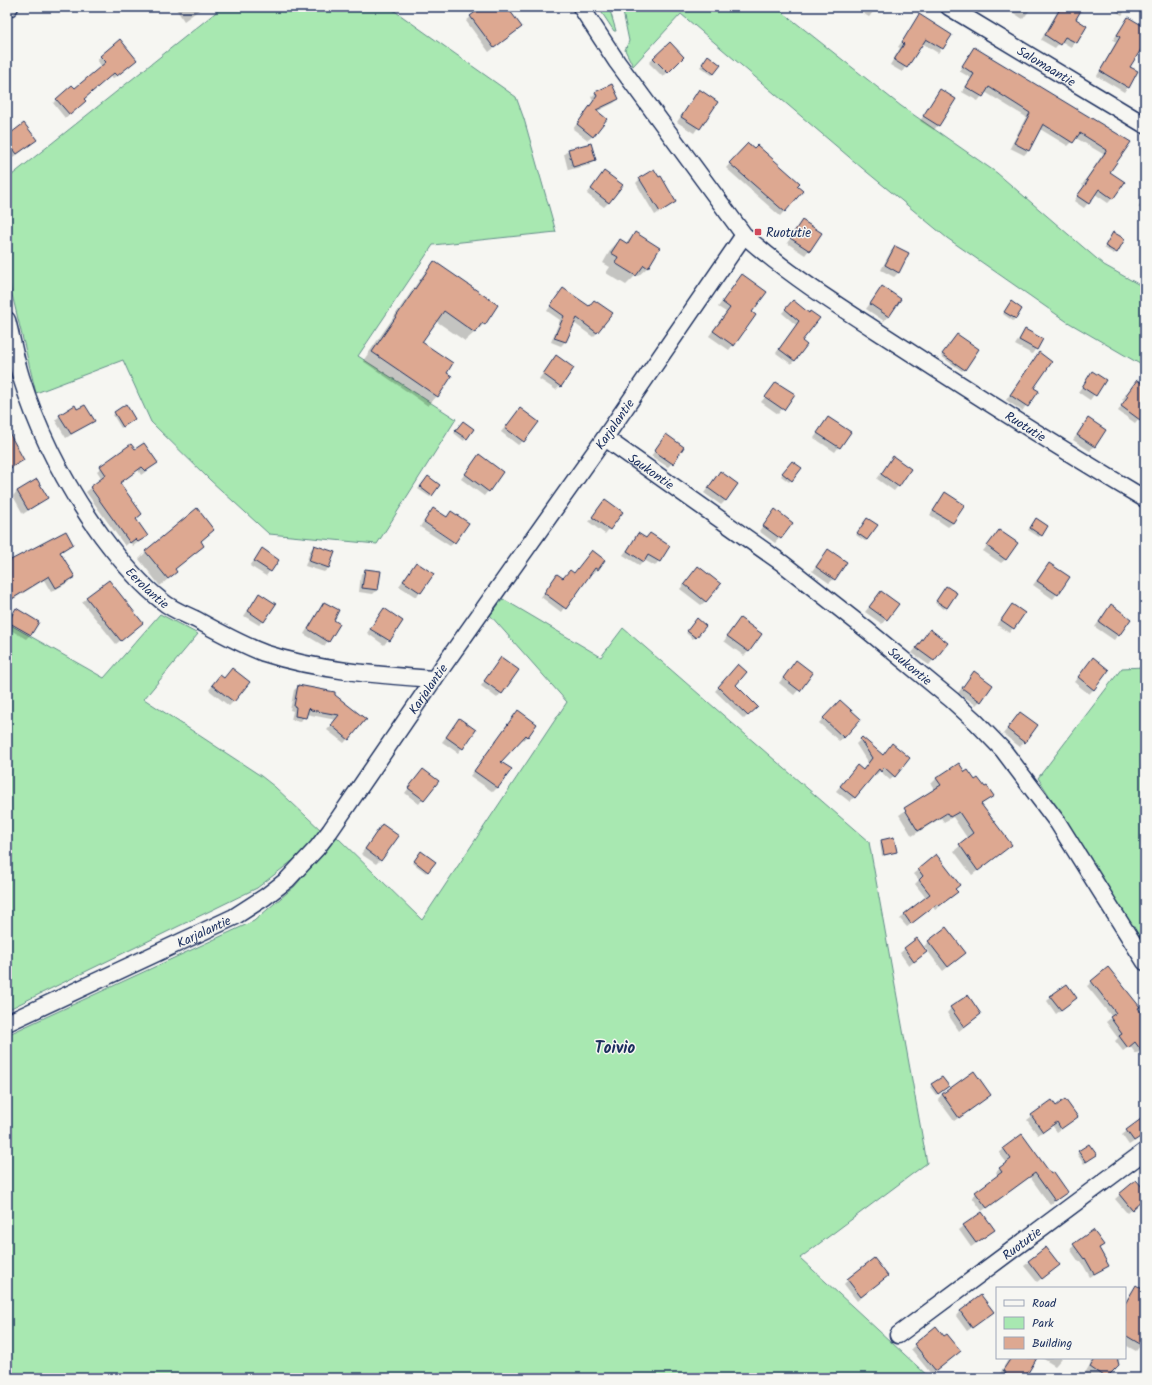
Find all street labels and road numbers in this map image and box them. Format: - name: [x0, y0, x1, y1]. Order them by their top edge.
- street label: Salomaantie: [1012, 41, 1080, 93]
- street label: Karjalantie: [590, 395, 641, 455]
- street label: Ruotutie: [1000, 406, 1050, 448]
- street label: Saukontie: [623, 448, 678, 496]
- street label: Eerolantie: [119, 563, 173, 615]
- street label: Saukontie: [883, 642, 936, 692]
- street label: Karjalantie: [404, 660, 454, 719]
- street label: Karjalantie: [174, 911, 235, 954]
- street label: Ruotutie: [998, 1222, 1047, 1266]

